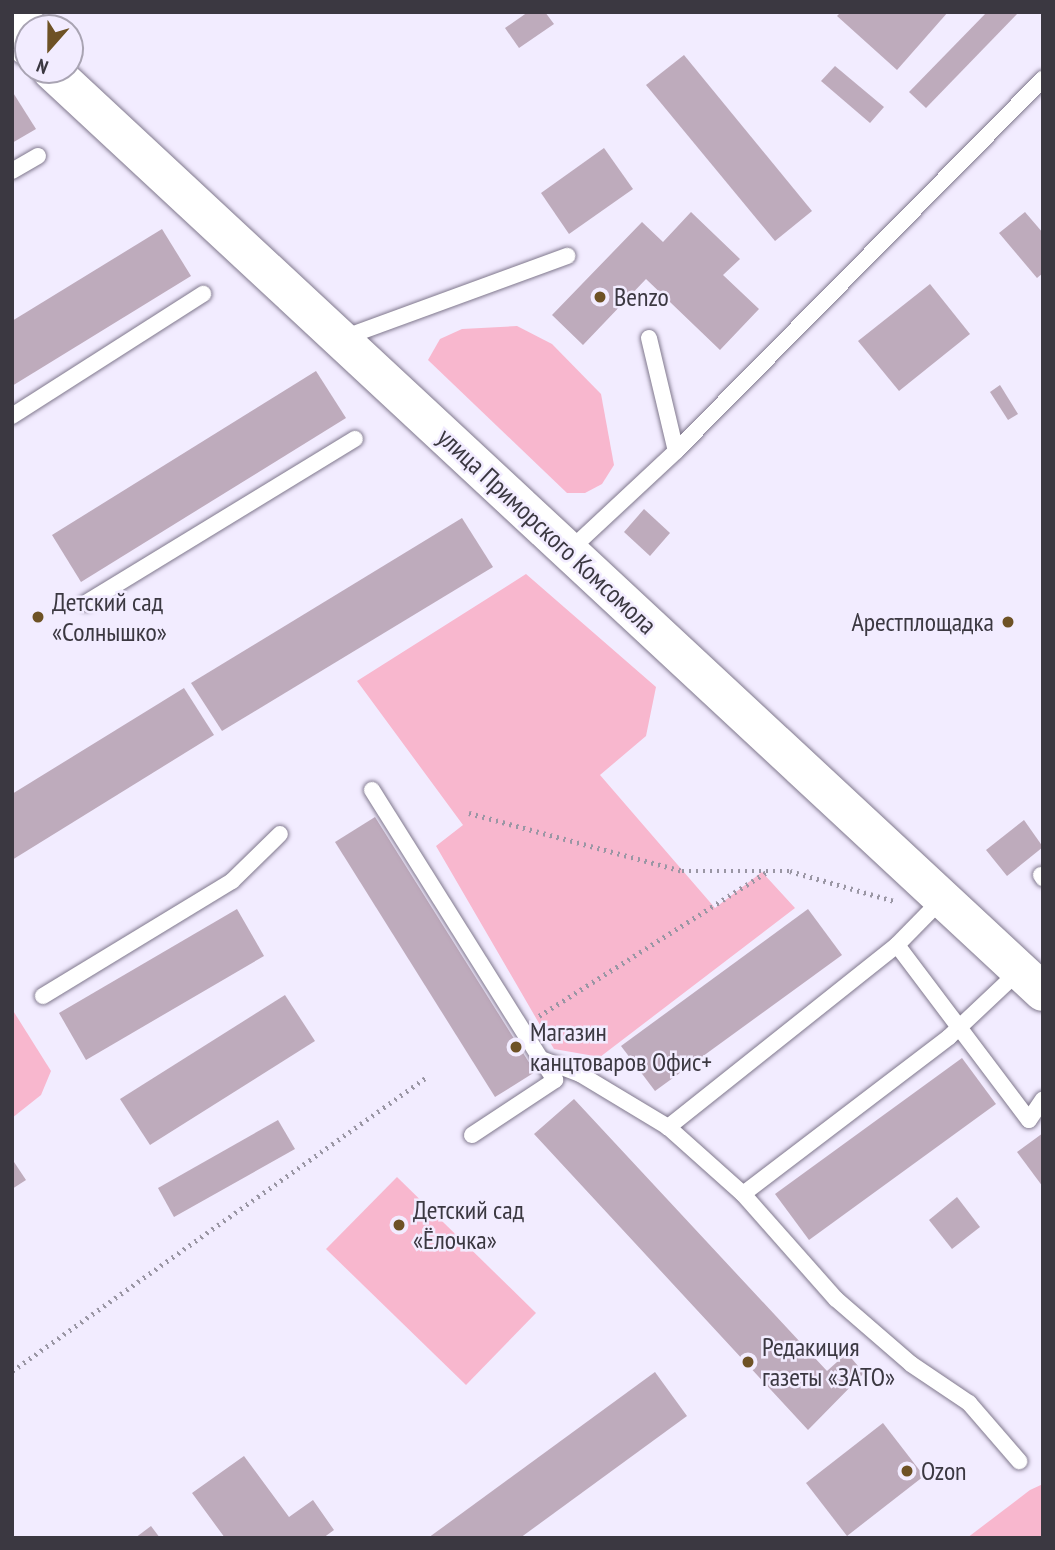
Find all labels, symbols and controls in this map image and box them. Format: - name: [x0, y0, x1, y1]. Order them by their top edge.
- north arrow: [14, 14, 84, 84]
- text: N: [33, 54, 51, 80]
- place label: Benzo: [614, 281, 669, 313]
- marker: Benzo: [592, 289, 608, 305]
- street label: улица Приморского Комсомола: [431, 421, 663, 641]
- place label: Детский сад «Солнышко»: [52, 586, 167, 648]
- place label: Арестплощадка: [851, 606, 994, 638]
- marker: Детский сад «Солнышко»: [30, 609, 46, 625]
- marker: Арестплощадка: [1000, 614, 1016, 630]
- place label: Магазин канцтоваров Офис+: [530, 1016, 712, 1078]
- marker: Магазин канцтоваров Офис+: [508, 1039, 524, 1055]
- place label: Детский сад «Ёлочка»: [413, 1194, 524, 1256]
- marker: Детский сад «Ёлочка»: [391, 1217, 407, 1233]
- place label: Редакиция газеты «ЗАТО»: [762, 1331, 895, 1392]
- marker: Редакиция газеты «ЗАТО»: [740, 1354, 756, 1370]
- place label: Ozon: [921, 1455, 967, 1487]
- marker: Ozon: [899, 1463, 915, 1479]

